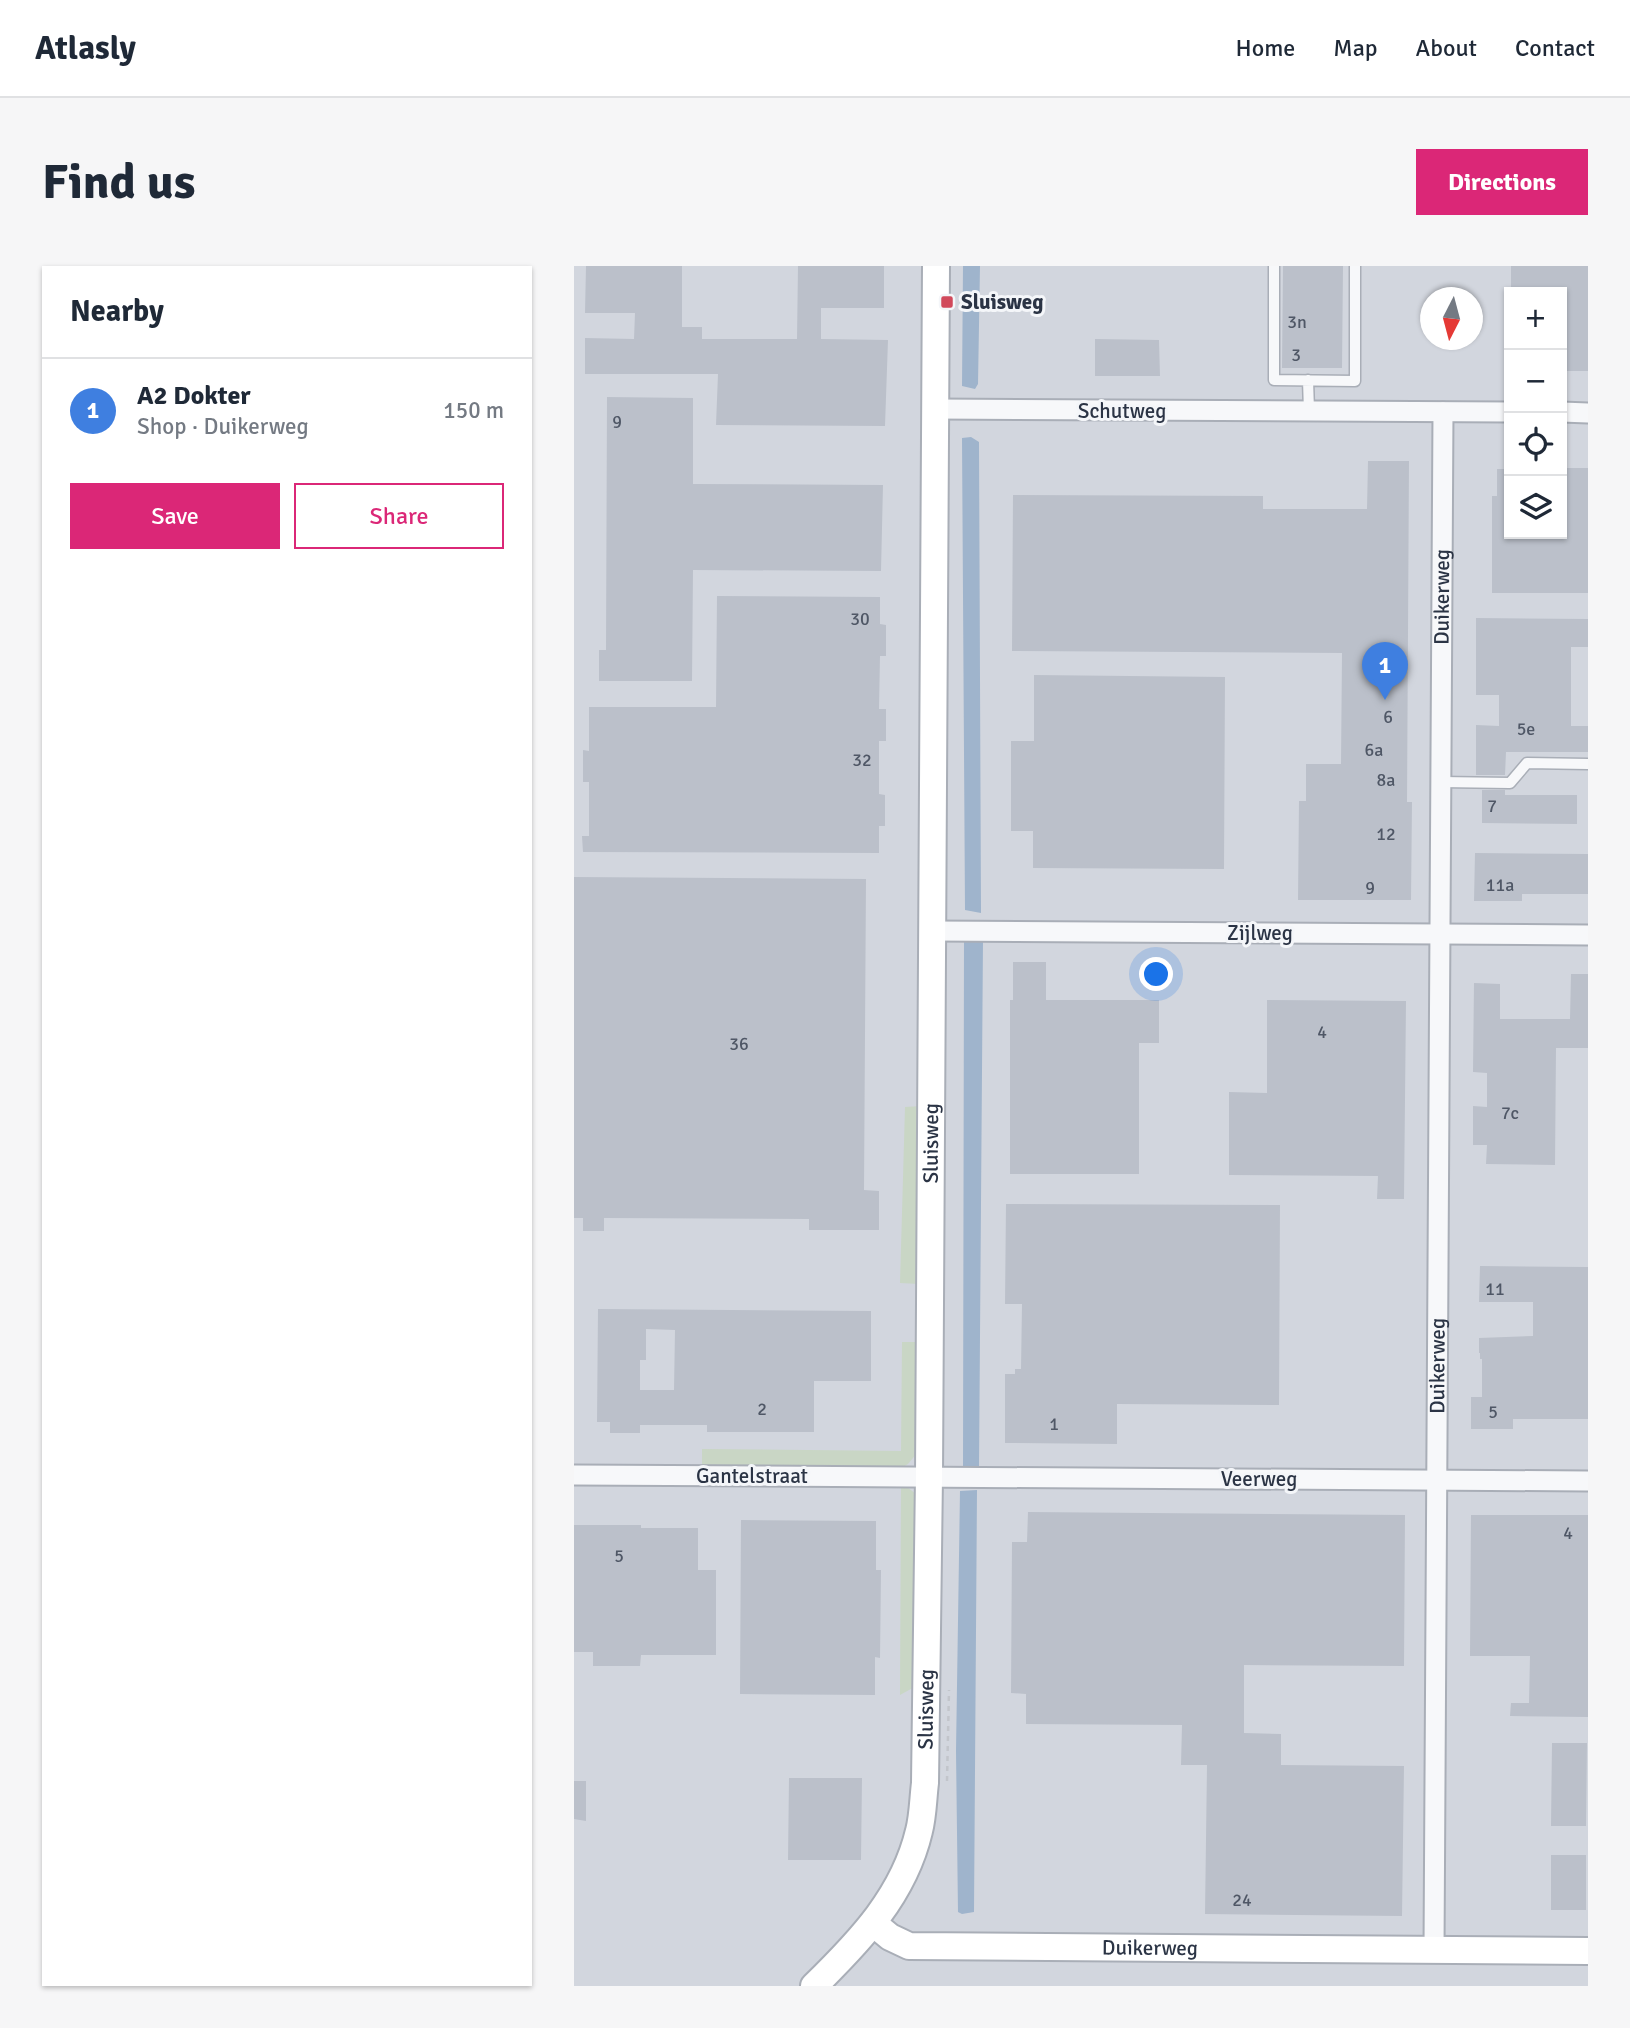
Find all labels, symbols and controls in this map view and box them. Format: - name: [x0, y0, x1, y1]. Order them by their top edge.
- text: Atlasly: [35, 28, 136, 69]
- text: Home: [1235, 33, 1295, 63]
- text: Map: [1333, 33, 1378, 63]
- text: About: [1416, 33, 1477, 63]
- text: Contact: [1515, 33, 1595, 63]
- button: Directions: [1416, 149, 1588, 215]
- text: Find us: [42, 152, 195, 212]
- north arrow: [1420, 287, 1483, 350]
- map controls: [1504, 287, 1567, 539]
- button: +: [1504, 287, 1567, 350]
- place label: Sluisweg: [961, 289, 1043, 315]
- text: Nearby: [70, 293, 164, 330]
- marker: Sluisweg: [939, 294, 955, 310]
- house number: 3n: [1287, 311, 1307, 333]
- house number: 3: [1291, 344, 1301, 366]
- button: −: [1504, 350, 1567, 413]
- text: A2 Dokter: [137, 380, 251, 412]
- text: 1: [87, 396, 99, 425]
- text: 150 m: [443, 396, 504, 425]
- street label: Schutweg: [1078, 398, 1166, 424]
- house number: 9: [612, 411, 622, 433]
- text: Shop · Duikerweg: [137, 412, 309, 441]
- button: locate: [1504, 413, 1567, 476]
- button: layers: [1504, 476, 1567, 539]
- button: Save: [70, 483, 280, 549]
- button: Share: [294, 483, 504, 549]
- street label: Duikerweg: [1429, 549, 1455, 645]
- house number: 30: [850, 608, 870, 630]
- pin: 1: [1362, 642, 1408, 700]
- house number: 6: [1383, 706, 1393, 728]
- house number: 5e: [1517, 718, 1535, 740]
- house number: 6a: [1365, 739, 1383, 761]
- house number: 32: [852, 749, 872, 771]
- house number: 8a: [1377, 769, 1395, 791]
- house number: 7: [1487, 795, 1497, 817]
- house number: 12: [1376, 823, 1396, 845]
- house number: 11a: [1486, 874, 1514, 896]
- house number: 9: [1365, 877, 1375, 899]
- street label: Zijlweg: [1227, 920, 1293, 946]
- your location: [1139, 957, 1173, 991]
- house number: 4: [1317, 1021, 1327, 1043]
- house number: 36: [729, 1033, 749, 1055]
- house number: 7c: [1501, 1102, 1519, 1124]
- street label: Sluisweg: [918, 1103, 944, 1184]
- house number: 11: [1485, 1278, 1505, 1300]
- street label: Duikerweg: [1424, 1318, 1451, 1414]
- house number: 2: [757, 1398, 767, 1420]
- house number: 5: [1488, 1401, 1498, 1423]
- house number: 1: [1049, 1413, 1059, 1435]
- street label: Gantelstraat: [696, 1463, 808, 1489]
- street label: Veerweg: [1221, 1466, 1297, 1492]
- house number: 4: [1563, 1522, 1573, 1544]
- house number: 5: [614, 1545, 624, 1567]
- street label: Sluisweg: [912, 1669, 939, 1750]
- house number: 24: [1232, 1889, 1252, 1911]
- street label: Duikerweg: [1102, 1934, 1198, 1961]

